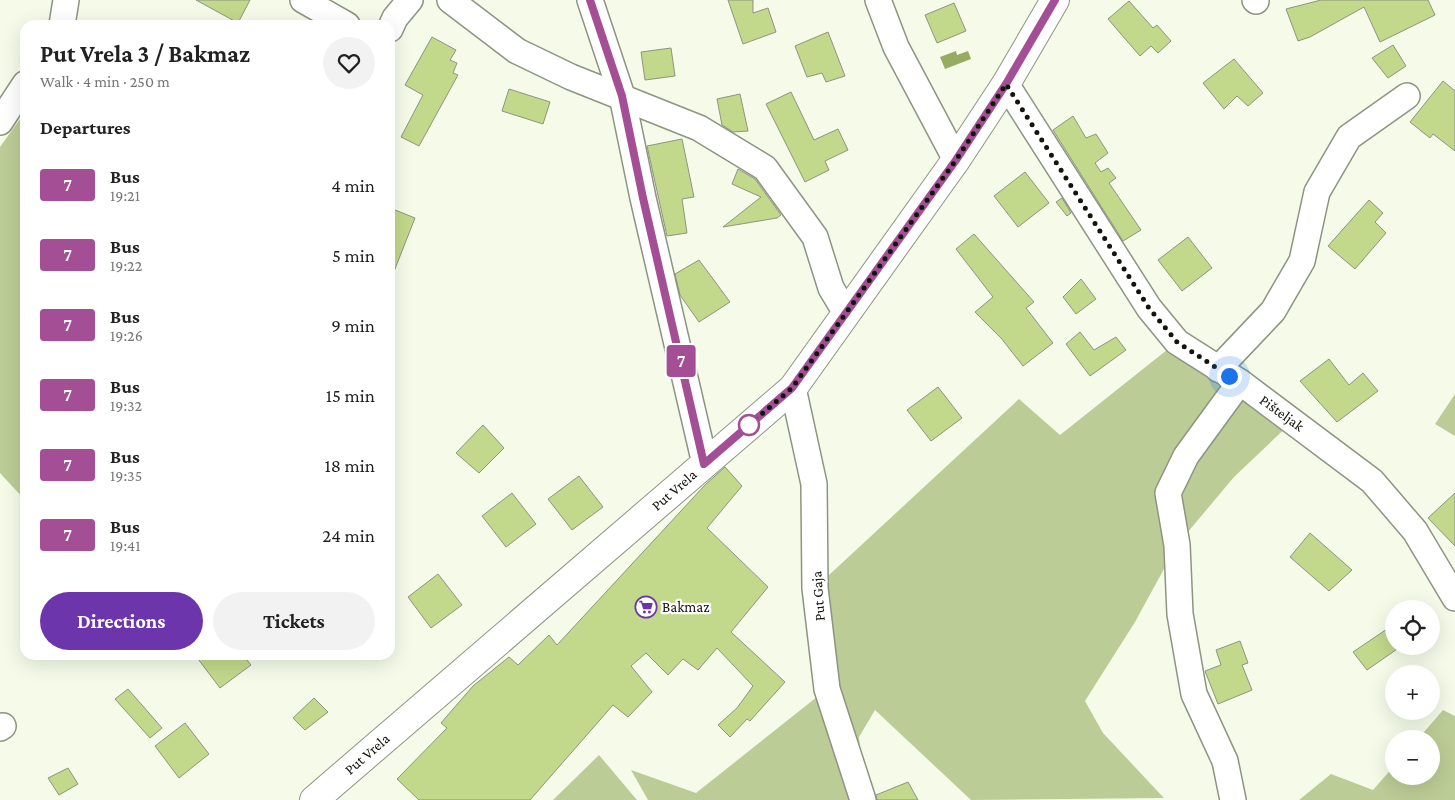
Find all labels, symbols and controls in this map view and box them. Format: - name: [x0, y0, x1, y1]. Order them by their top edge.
- button: heart: [323, 37, 375, 89]
- text: Put Vrela 3 / Bakmaz: [40, 40, 250, 67]
- text: Walk · 4 min · 250 m: [40, 73, 170, 90]
- text: Departures: [40, 117, 131, 138]
- text: Bus: [110, 166, 140, 187]
- text: 7: [63, 175, 72, 195]
- text: 4 min: [331, 175, 375, 196]
- text: 19:21: [110, 187, 140, 204]
- text: Bus: [110, 236, 140, 257]
- text: 7: [63, 245, 72, 265]
- text: 5 min: [332, 245, 375, 266]
- text: 19:22: [110, 257, 142, 274]
- text: Bus: [110, 306, 140, 327]
- text: 7: [63, 315, 72, 335]
- text: 9 min: [331, 315, 375, 336]
- text: 19:26: [110, 327, 143, 344]
- line badge: 7: [665, 345, 697, 377]
- text: 7: [677, 351, 685, 371]
- your location: [1217, 364, 1242, 389]
- text: Bus: [110, 376, 140, 397]
- text: 7: [63, 385, 72, 405]
- text: 15 min: [326, 385, 375, 406]
- street label: Pišteljak: [1256, 392, 1308, 436]
- text: 19:32: [110, 397, 142, 414]
- unlabelled marker: [738, 414, 760, 436]
- text: Bus: [110, 446, 140, 467]
- text: 7: [63, 455, 72, 475]
- text: 18 min: [324, 455, 375, 476]
- street label: Put Vrela: [648, 466, 700, 514]
- text: 19:35: [110, 467, 142, 484]
- text: Bus: [110, 516, 140, 537]
- text: 7: [63, 525, 72, 545]
- text: 24 min: [322, 525, 375, 546]
- text: 19:41: [110, 537, 141, 554]
- street label: Put Gaja: [808, 570, 829, 622]
- button: Directions: [40, 592, 203, 650]
- button: Tickets: [213, 592, 375, 650]
- supermarket icon: Bakmaz: [634, 595, 658, 619]
- place label: Bakmaz: [662, 599, 710, 615]
- map controls: [1385, 600, 1440, 785]
- button: locate: [1385, 600, 1440, 655]
- button: +: [1385, 665, 1440, 720]
- street label: Put Vrela: [341, 730, 393, 778]
- button: −: [1385, 730, 1440, 785]

